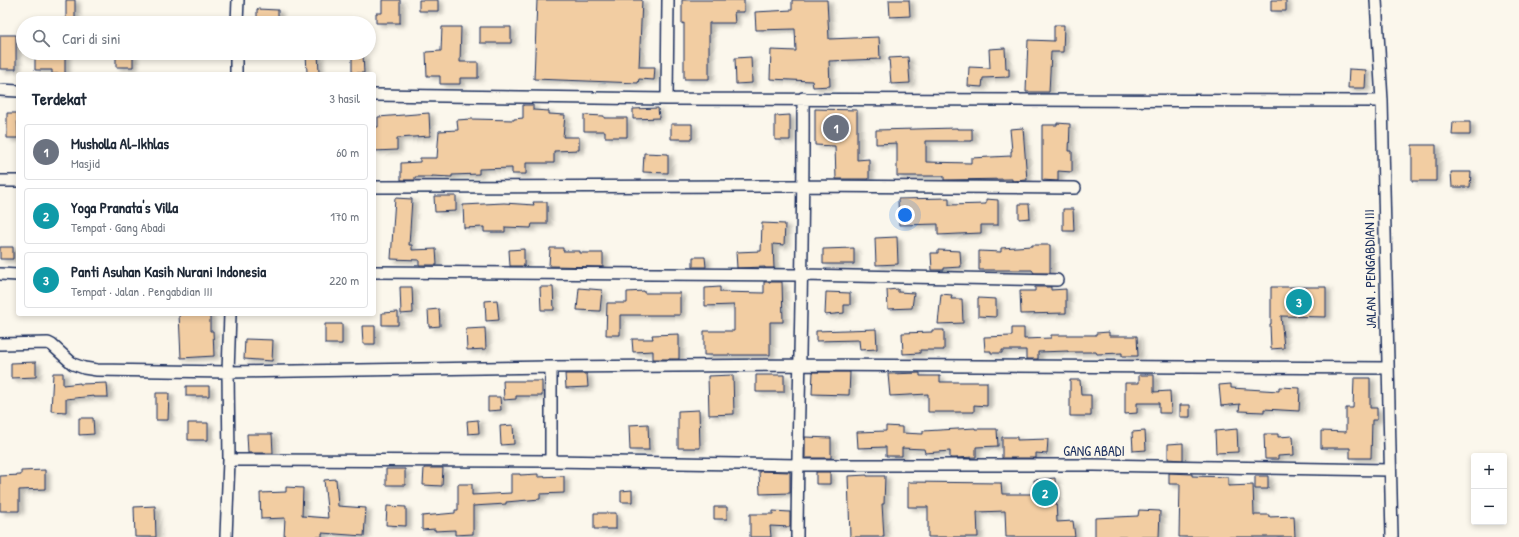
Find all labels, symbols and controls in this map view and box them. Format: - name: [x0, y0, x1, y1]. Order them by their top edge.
- search box: [16, 16, 376, 60]
- icon: search: [30, 27, 52, 49]
- text: Cari di sini: [62, 28, 121, 49]
- text: Terdekat: [32, 87, 86, 110]
- text: 3 hasil: [329, 89, 360, 107]
- pin: 1: [823, 113, 849, 143]
- text: Musholla Al-Ikhlas: [71, 133, 169, 154]
- text: 1: [44, 143, 48, 161]
- text: 60 m: [336, 143, 359, 161]
- text: Masjid: [71, 154, 100, 172]
- text: Yoga Pranata's Villa: [71, 197, 178, 218]
- your location: [895, 205, 915, 225]
- text: 2: [43, 207, 49, 225]
- text: 170 m: [330, 207, 359, 225]
- street label: JALAN . PENGABDIAN III: [1359, 209, 1380, 329]
- text: Tempat · Gang Abadi: [71, 218, 166, 236]
- text: Panti Asuhan Kasih Nurani Indonesia: [71, 261, 266, 282]
- text: 3: [43, 271, 49, 289]
- text: 220 m: [329, 271, 359, 289]
- text: Tempat · Jalan . Pengabdian III: [71, 282, 213, 300]
- pin: 3: [1286, 287, 1312, 317]
- street label: GANG ABADI: [1063, 441, 1125, 460]
- map controls: [1471, 453, 1507, 525]
- button: +: [1471, 453, 1507, 489]
- pin: 2: [1032, 478, 1058, 508]
- button: −: [1471, 489, 1507, 525]

